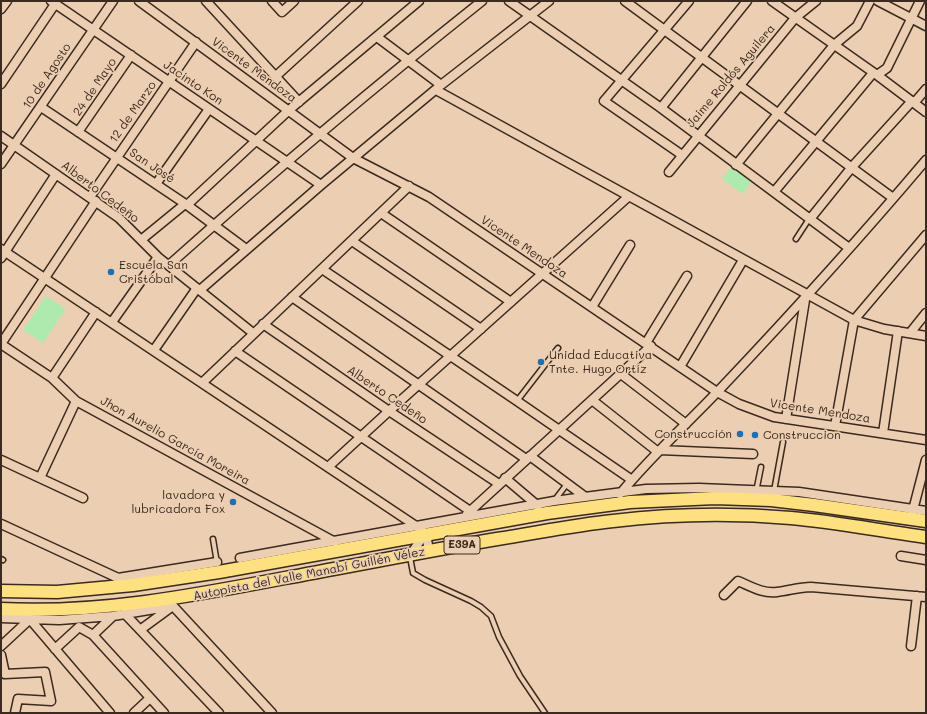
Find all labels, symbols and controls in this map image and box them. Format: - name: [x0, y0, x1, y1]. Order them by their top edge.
- street label: Jaime Roldós Aguilera: [684, 21, 778, 131]
- street label: Vicente Mendoza: [209, 34, 299, 106]
- street label: 10 de Agosto: [20, 40, 74, 112]
- street label: 24 de Mayo: [70, 55, 120, 119]
- street label: Jacinto Kon: [160, 58, 226, 108]
- street label: 12 de Marzo: [107, 79, 159, 145]
- street label: San José: [127, 146, 177, 186]
- street label: Alberto Cedeño: [58, 158, 142, 226]
- street label: Vicente Mendoza: [478, 213, 570, 281]
- place label: Escuela San Cristóbal: [119, 258, 188, 286]
- marker: Escuela San Cristóbal: [106, 267, 116, 277]
- place label: Unidad Educativa Tnte. Hugo Ortíz: [549, 348, 652, 376]
- marker: Unidad Educativa Tnte. Hugo Ortíz: [536, 357, 546, 367]
- street label: Alberto Cedeño: [344, 363, 430, 427]
- street label: Jhon Aurelio García Moreira: [98, 394, 252, 488]
- street label: Vicente Mendoza: [769, 396, 871, 426]
- place label: Construcción: [654, 427, 732, 441]
- place label: Construccion: [763, 428, 841, 442]
- marker: Construcción: [735, 429, 745, 439]
- marker: Construccion: [750, 430, 760, 440]
- place label: lavadora y lubricadora Fox: [132, 488, 225, 516]
- marker: lavadora y lubricadora Fox: [228, 497, 238, 507]
- road number: E39A: [444, 536, 480, 554]
- street label: Autopista del Valle Manabí Guillén Vélez: [192, 544, 426, 604]

